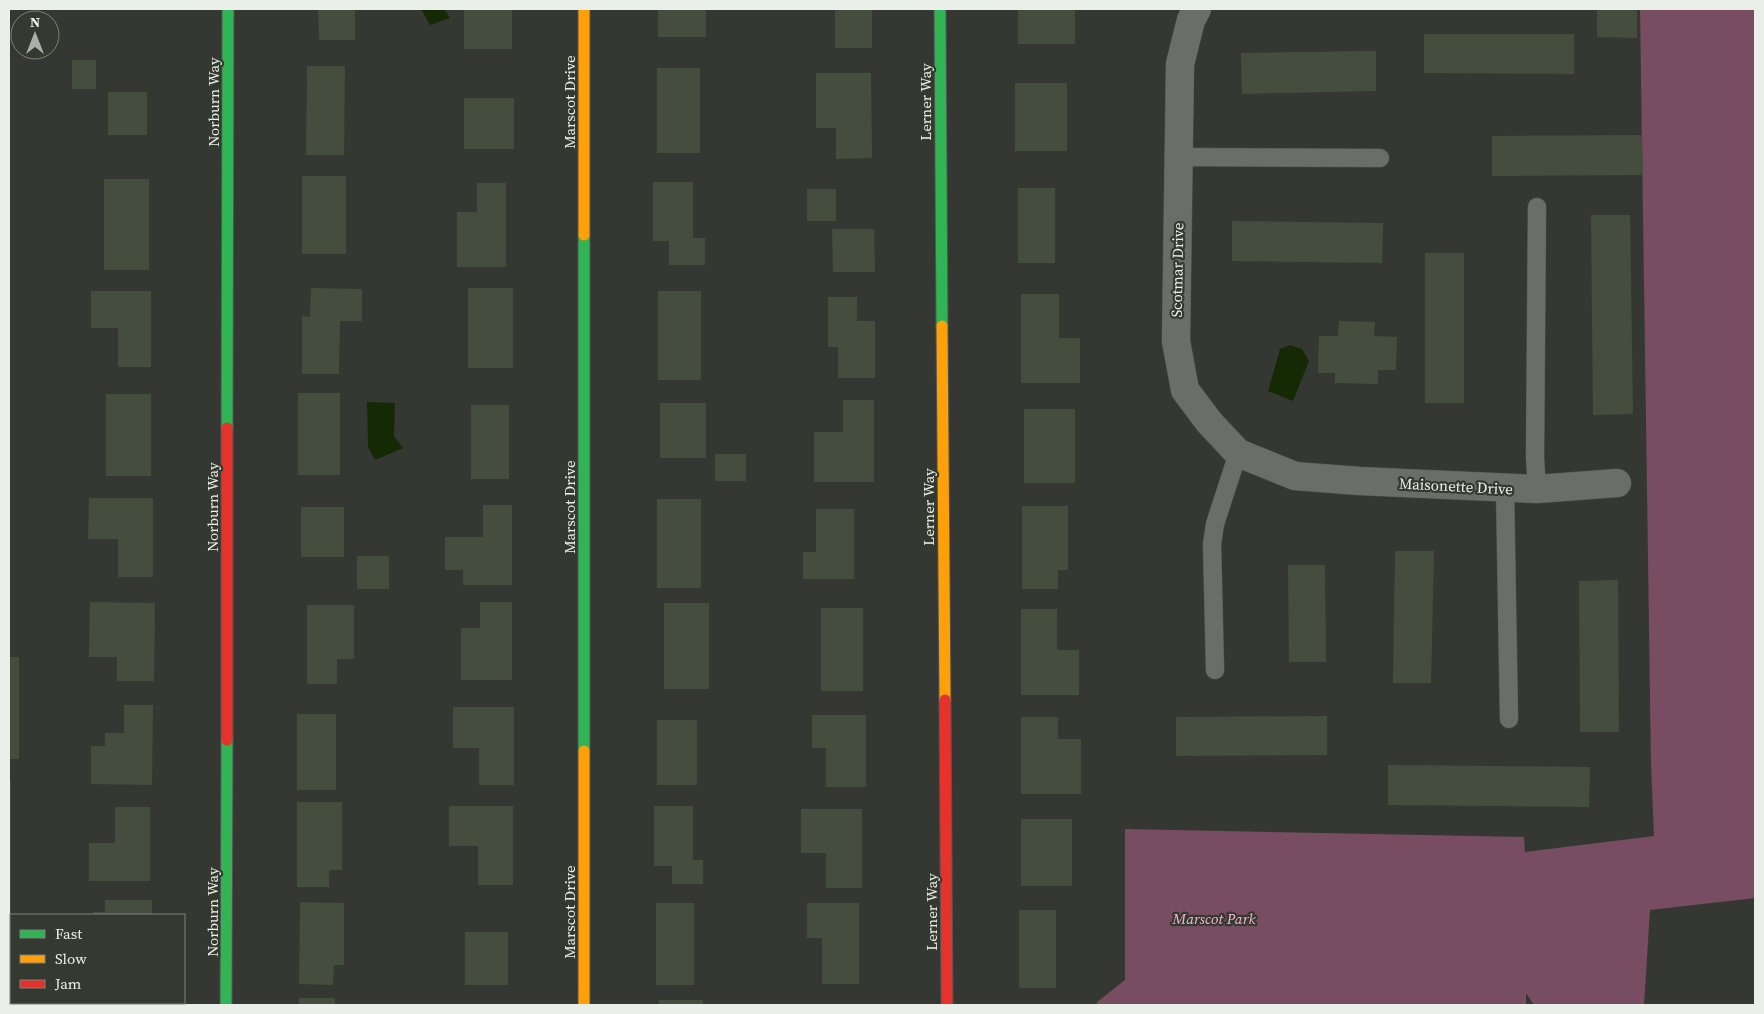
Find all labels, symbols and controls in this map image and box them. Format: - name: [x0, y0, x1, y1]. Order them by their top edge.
- north arrow: [10, 10, 60, 60]
- text: N: [30, 12, 40, 32]
- street label: Marscot Drive: [559, 55, 580, 149]
- street label: Norburn Way: [203, 57, 224, 147]
- street label: Lerner Way: [915, 63, 936, 141]
- street label: Scotmar Drive: [1166, 222, 1188, 318]
- street label: Marscot Drive: [559, 460, 580, 554]
- street label: Norburn Way: [202, 462, 223, 552]
- street label: Lerner Way: [918, 468, 939, 546]
- street label: Maisonette Drive: [1399, 473, 1514, 499]
- street label: Marscot Drive: [559, 865, 580, 959]
- street label: Norburn Way: [202, 867, 223, 957]
- street label: Lerner Way: [921, 873, 942, 951]
- park label: Marscot Park: [1172, 908, 1256, 929]
- legend: [10, 914, 185, 1004]
- text: Fast: [55, 923, 82, 944]
- text: Slow: [55, 948, 87, 969]
- text: Jam: [54, 973, 82, 994]

